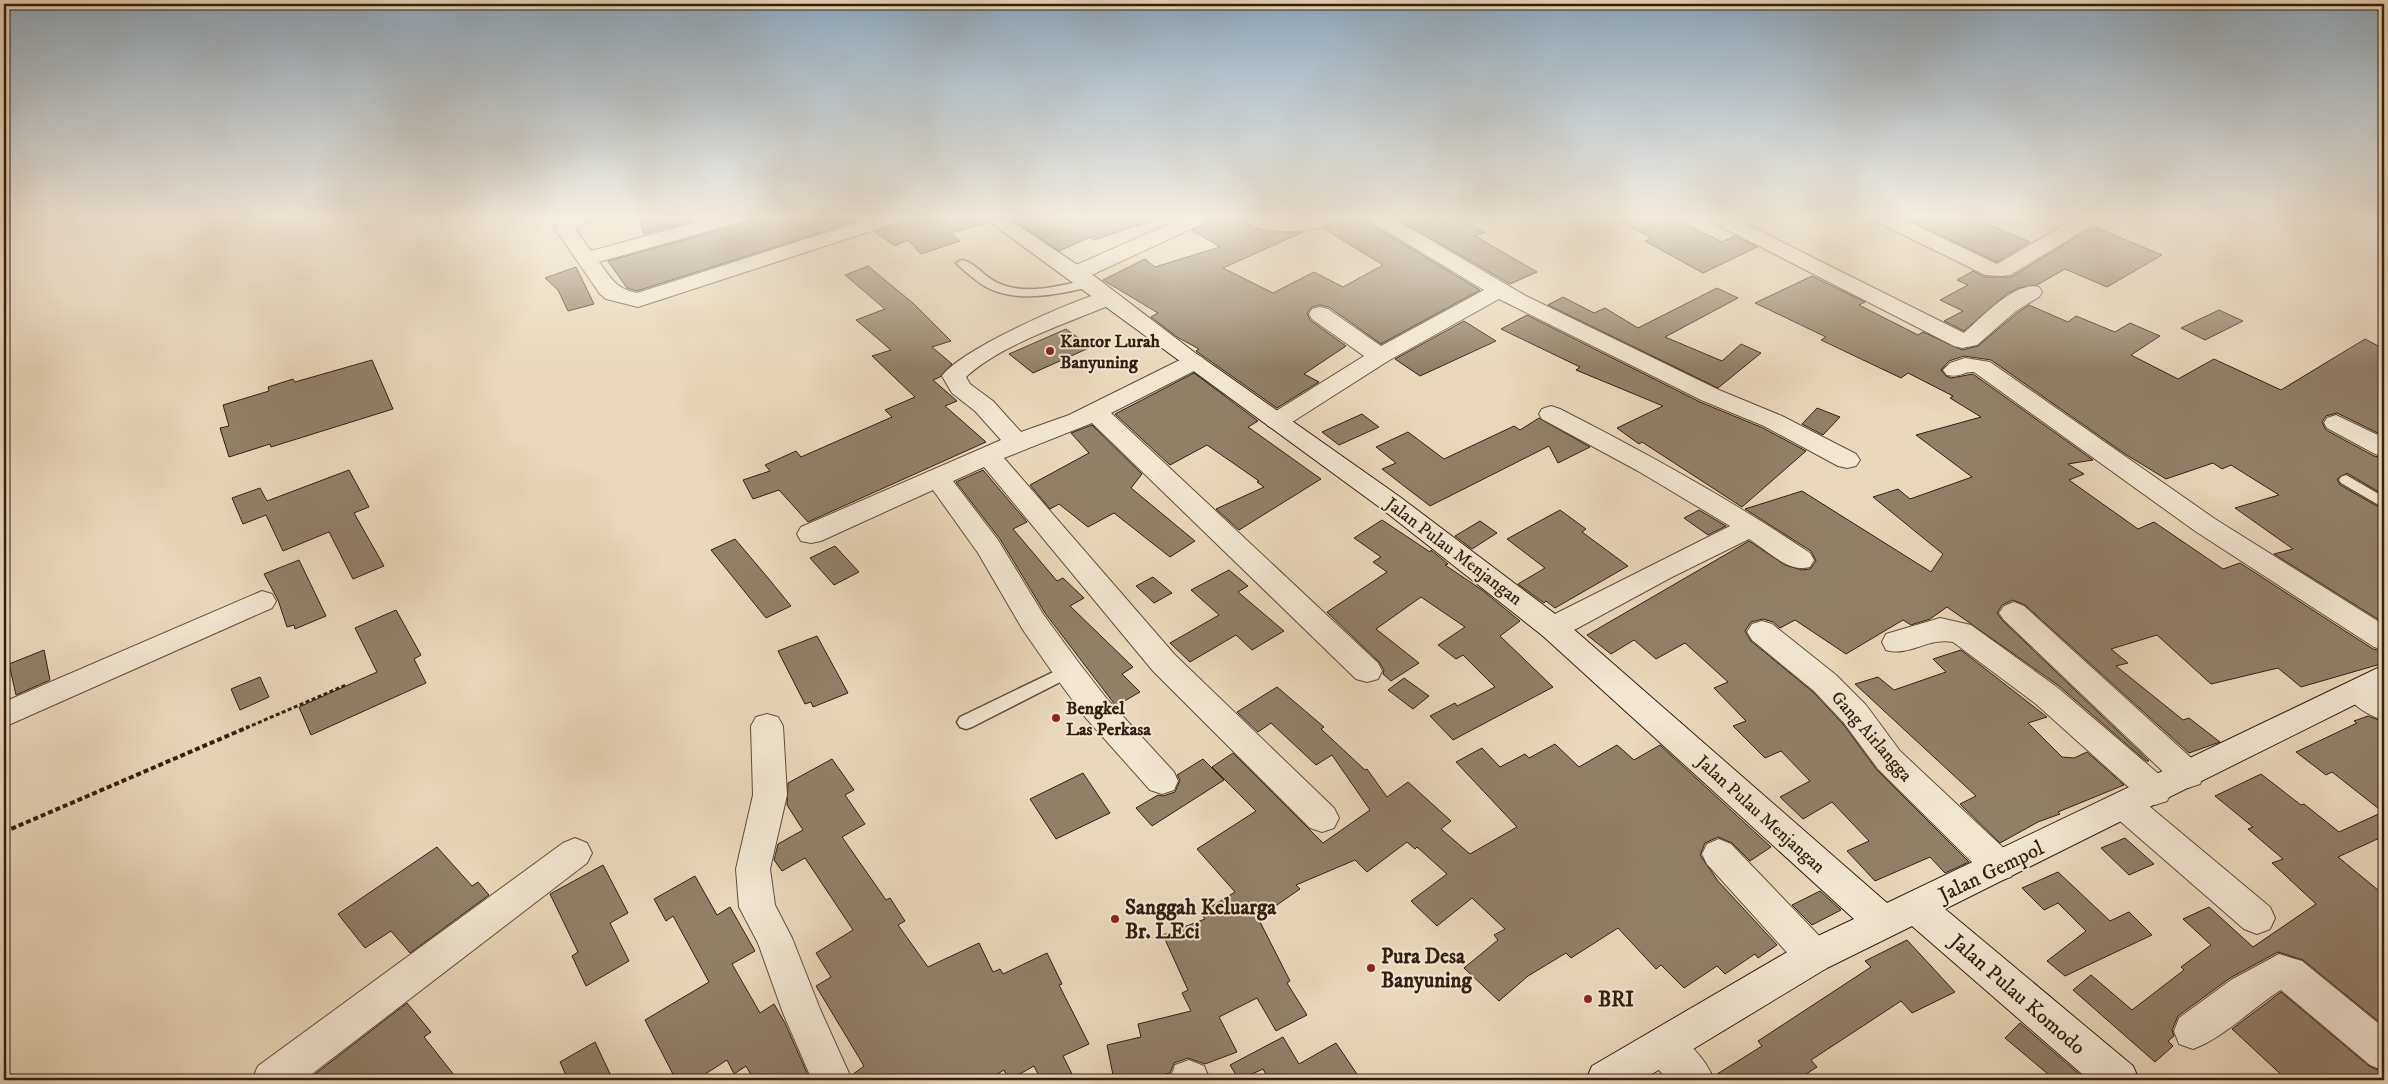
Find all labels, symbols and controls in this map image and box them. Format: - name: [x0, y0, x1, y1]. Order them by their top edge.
- place label: Kantor Lurah Banyuning: [1060, 331, 1161, 374]
- marker: Kantor Lurah Banyuning: [1044, 345, 1056, 357]
- street label: Jalan Pulau Menjangan: [1379, 492, 1527, 611]
- street label: Gang Airlangga: [1826, 687, 1917, 787]
- place label: Bengkel Las Perkasa: [1066, 698, 1151, 741]
- marker: Bengkel Las Perkasa: [1050, 712, 1062, 724]
- street label: Jalan Pulau Menjangan: [1690, 750, 1830, 879]
- street label: Jalan Gempol: [1933, 835, 2049, 909]
- place label: Sanggah Keluarga Br. LEci: [1125, 895, 1277, 945]
- marker: Sanggah Keluarga Br. LEci: [1109, 913, 1121, 925]
- street label: Jalan Pulau Komodo: [1943, 927, 2090, 1061]
- place label: Pura Desa Banyuning: [1381, 944, 1473, 994]
- marker: Pura Desa Banyuning: [1365, 962, 1377, 974]
- place label: BRI: [1598, 987, 1634, 1013]
- marker: BRI: [1582, 993, 1594, 1005]

